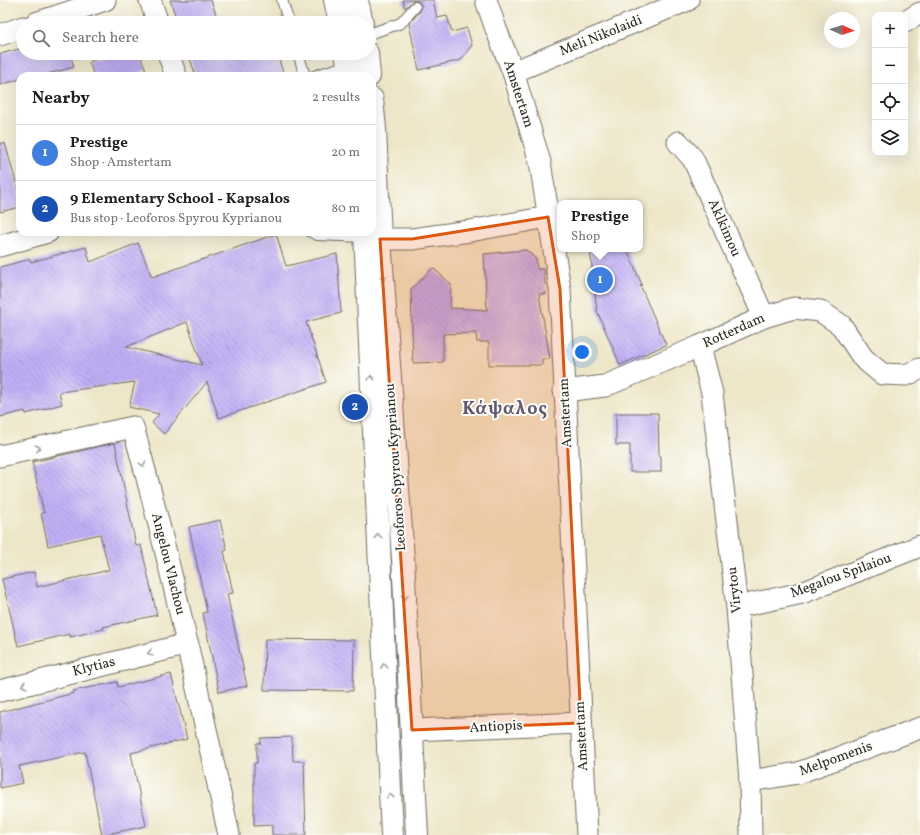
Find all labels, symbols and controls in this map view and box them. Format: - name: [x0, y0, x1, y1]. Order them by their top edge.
- street label: Meli Nikolaidi: [557, 11, 645, 61]
- north arrow: [824, 12, 860, 48]
- map controls: [872, 12, 908, 156]
- button: +: [872, 12, 908, 48]
- search box: [16, 16, 376, 60]
- icon: search: [30, 27, 52, 49]
- text: Search here: [62, 28, 139, 49]
- button: −: [872, 48, 908, 84]
- street label: Amstertam: [498, 58, 538, 130]
- button: locate: [872, 84, 908, 120]
- text: Nearby: [32, 87, 90, 110]
- text: 2 results: [312, 89, 360, 107]
- button: layers: [872, 120, 908, 156]
- text: Prestige: [70, 133, 128, 154]
- text: 1: [42, 144, 48, 162]
- text: 20 m: [331, 144, 360, 162]
- text: Shop · Amstertam: [70, 154, 172, 172]
- text: 9 Elementary School - Kapsalos: [70, 189, 290, 210]
- street label: Aklkimou: [703, 196, 745, 260]
- text: 2: [42, 200, 48, 218]
- text: 80 m: [331, 200, 360, 218]
- popup: [557, 200, 643, 252]
- text: Prestige: [571, 207, 629, 228]
- text: Bus stop · Leoforos Spyrou Kyprianou: [70, 210, 282, 228]
- text: Shop: [571, 228, 600, 246]
- pin: 1: [587, 265, 613, 295]
- one-way arrow: [379, 275, 388, 281]
- street label: Rotterdam: [700, 309, 768, 353]
- your location: [572, 342, 592, 362]
- one-way arrow: [367, 375, 376, 381]
- street label: Amstertam: [555, 378, 577, 448]
- street label: Leoforos Spyrou Kyprianou: [381, 382, 411, 552]
- pin: 2: [342, 392, 368, 422]
- district label: Κάψαλος: [462, 397, 548, 422]
- one-way arrow: [35, 444, 41, 452]
- one-way arrow: [139, 461, 147, 467]
- street label: Angelou Vlachou: [146, 511, 190, 617]
- one-way arrow: [374, 533, 383, 539]
- street label: Megalou Spilaiou: [788, 549, 894, 603]
- street label: Virytou: [723, 566, 747, 614]
- one-way arrow: [400, 594, 409, 600]
- one-way arrow: [147, 649, 153, 657]
- street label: Klytias: [71, 653, 117, 681]
- one-way arrow: [380, 663, 388, 669]
- one-way arrow: [21, 680, 28, 689]
- street label: Amstertam: [571, 701, 593, 771]
- street label: Antiopis: [469, 716, 523, 738]
- street label: Melpomenis: [797, 737, 875, 781]
- one-way arrow: [386, 793, 394, 799]

